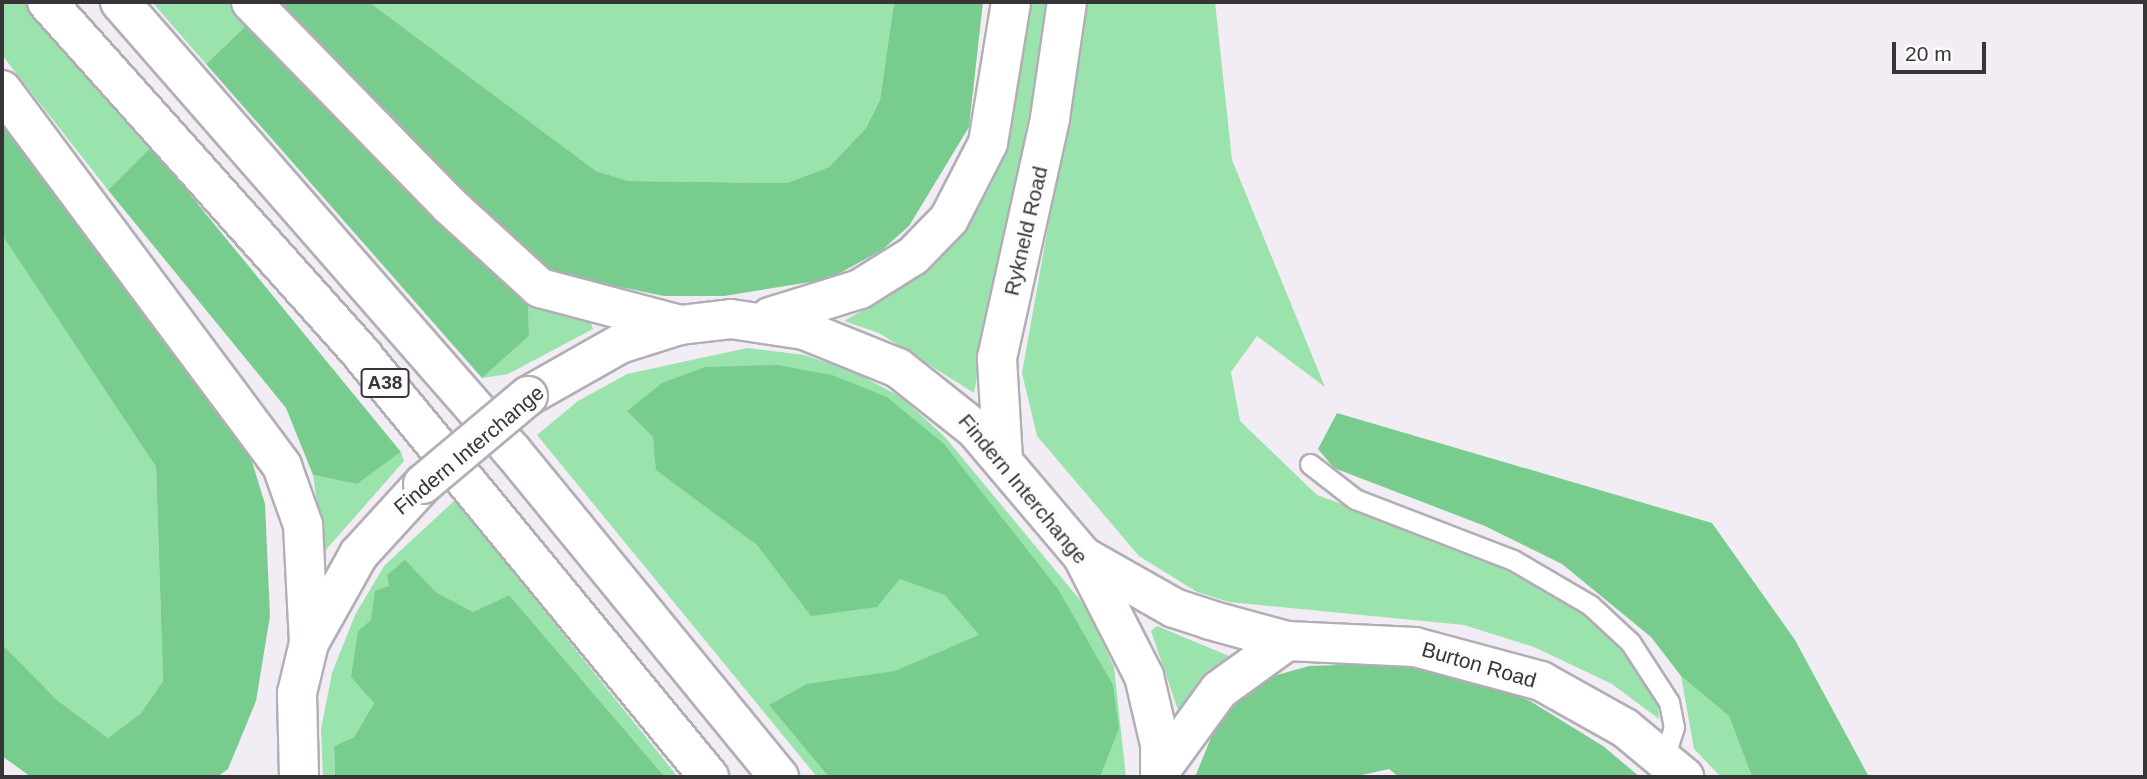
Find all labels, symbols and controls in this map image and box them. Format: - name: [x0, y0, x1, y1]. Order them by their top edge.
- scale bar: [1895, 28, 1990, 72]
- text: 20 m: [1905, 42, 1952, 65]
- street label: Rykneld Road: [999, 164, 1053, 298]
- road number: A38: [360, 368, 410, 398]
- street label: Findern Interchange: [389, 380, 549, 520]
- street label: Findern Interchange: [953, 409, 1093, 569]
- street label: Burton Road: [1419, 637, 1539, 693]

